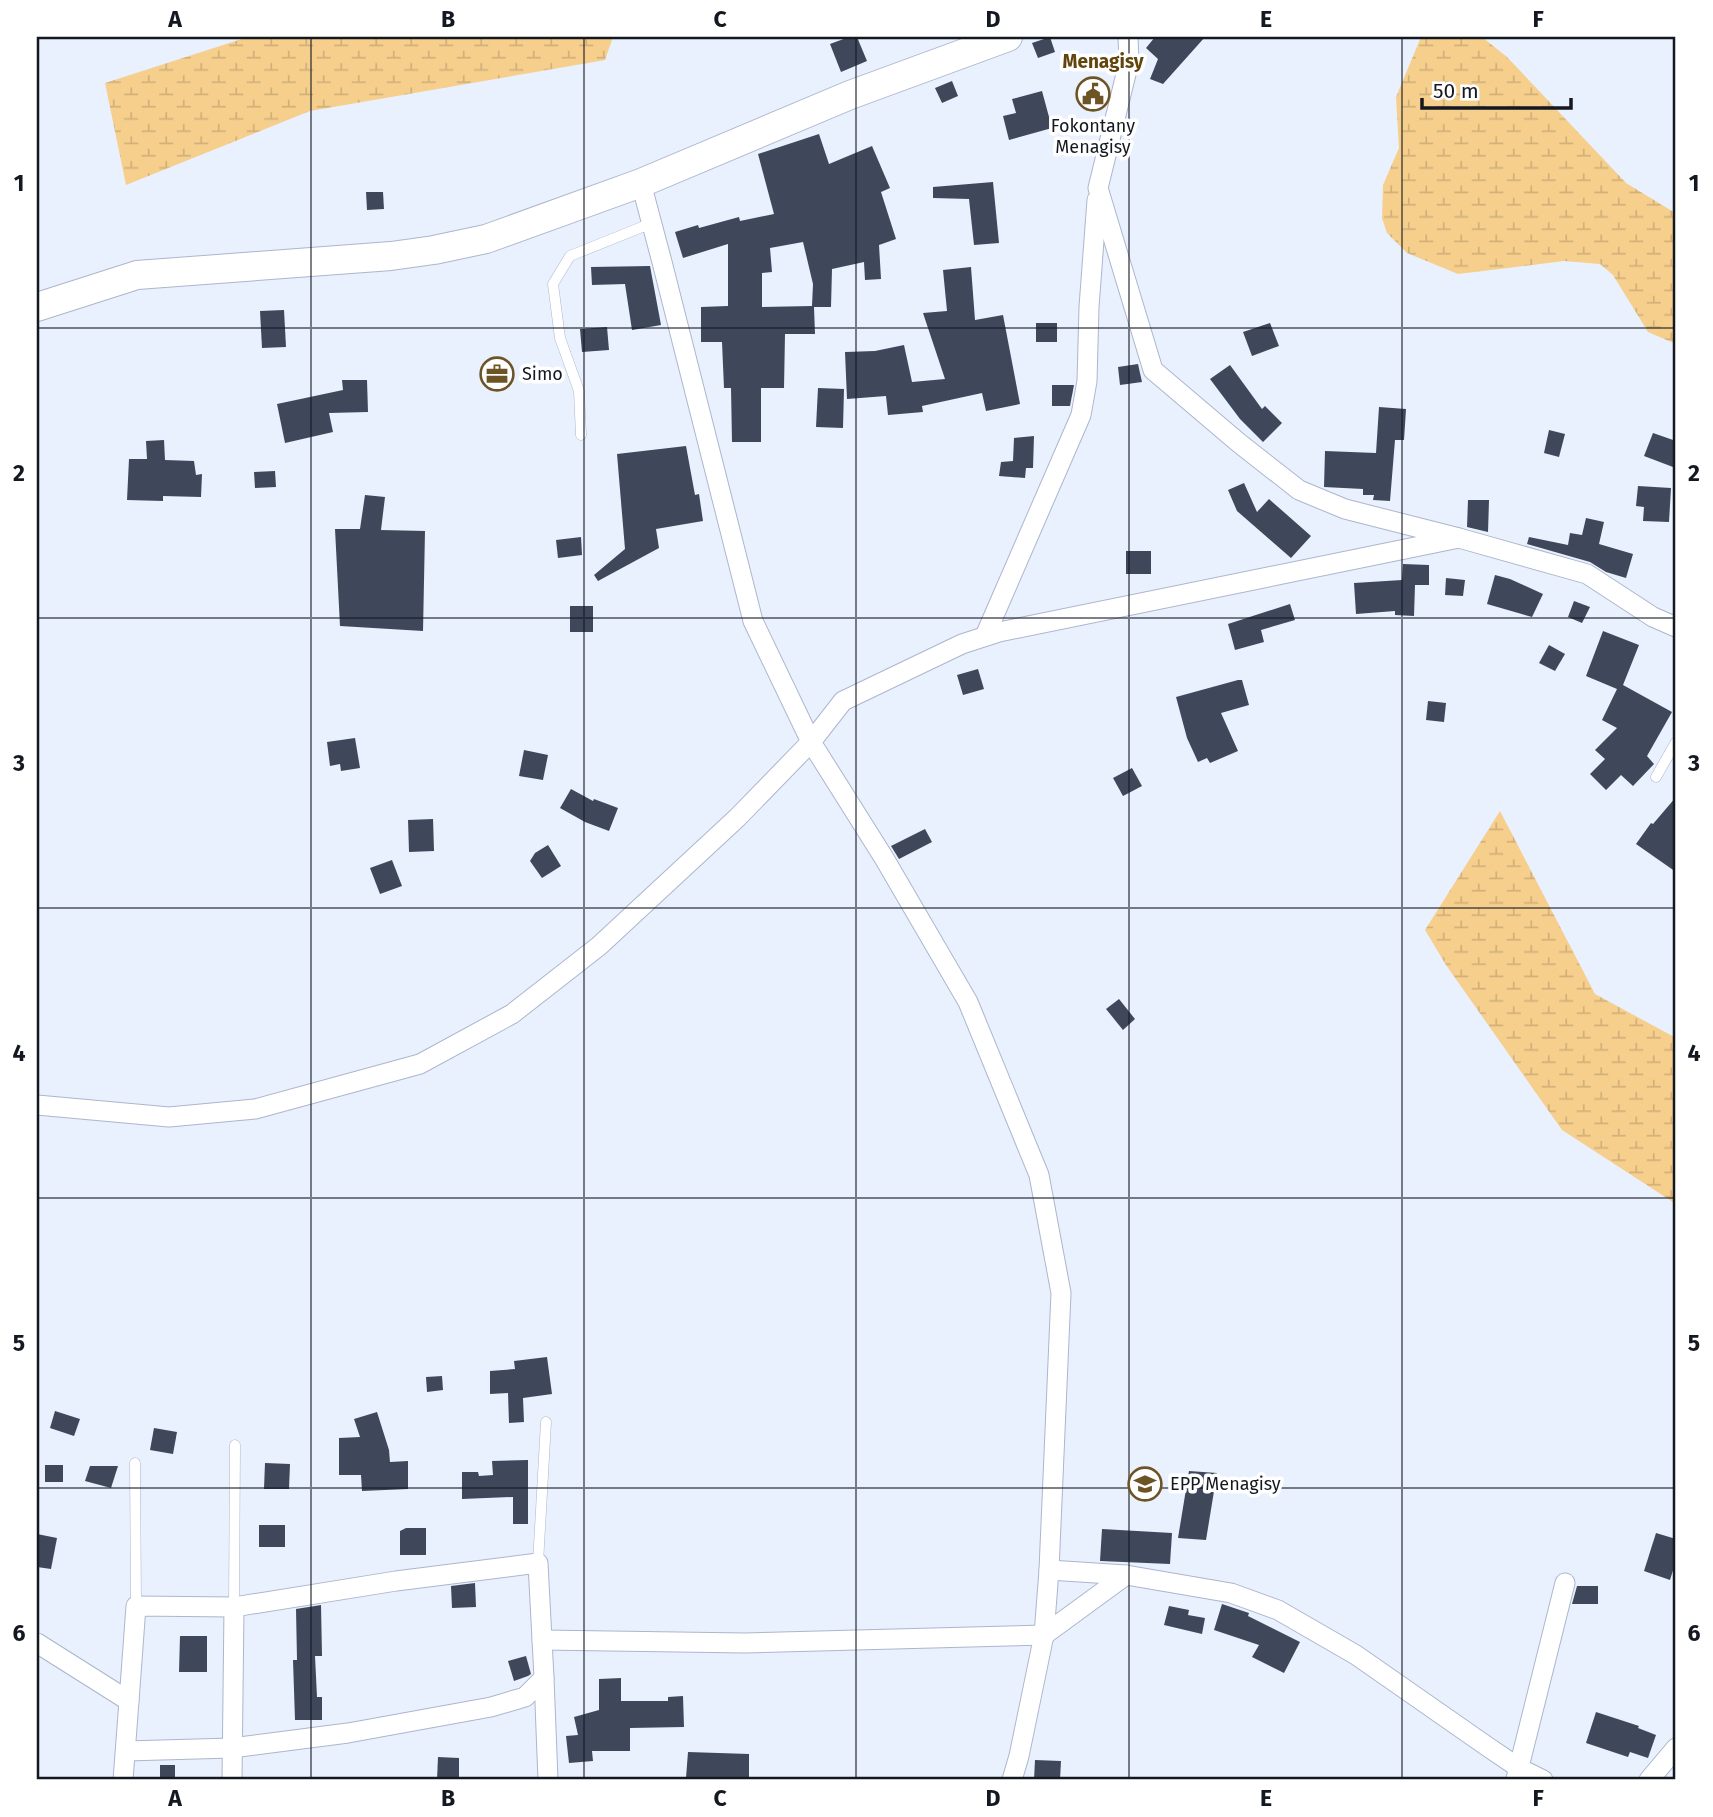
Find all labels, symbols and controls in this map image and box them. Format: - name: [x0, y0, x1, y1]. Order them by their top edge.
- text: A: [167, 5, 182, 33]
- text: B: [441, 5, 455, 33]
- text: C: [713, 5, 727, 33]
- text: D: [986, 5, 1001, 33]
- text: E: [1260, 5, 1272, 33]
- text: F: [1532, 5, 1544, 33]
- district label: Menagisy: [1062, 50, 1144, 73]
- scale bar: [1422, 66, 1571, 110]
- public building icon: Fokontany Menagisy: [1074, 75, 1112, 113]
- text: 50 m: [1433, 78, 1479, 104]
- place label: Fokontany Menagisy: [1051, 115, 1135, 158]
- text: 1: [14, 169, 24, 197]
- text: 1: [1689, 169, 1699, 197]
- office icon: Simo: [478, 355, 516, 393]
- place label: Simo: [522, 363, 563, 385]
- text: 2: [13, 459, 25, 487]
- text: 2: [1688, 459, 1700, 487]
- text: 3: [12, 749, 25, 777]
- text: 3: [1687, 749, 1700, 777]
- text: 4: [13, 1039, 26, 1067]
- text: 4: [1688, 1039, 1701, 1067]
- text: 5: [13, 1329, 25, 1357]
- text: 5: [1688, 1329, 1700, 1357]
- school or university icon: EPP Menagisy: [1126, 1465, 1164, 1503]
- place label: EPP Menagisy: [1170, 1473, 1281, 1495]
- text: 6: [13, 1619, 26, 1647]
- text: 6: [1688, 1619, 1701, 1647]
- text: A: [167, 1784, 182, 1812]
- text: B: [441, 1784, 455, 1812]
- text: C: [713, 1784, 727, 1812]
- text: D: [986, 1784, 1001, 1812]
- text: E: [1260, 1784, 1272, 1812]
- text: F: [1532, 1784, 1544, 1812]

